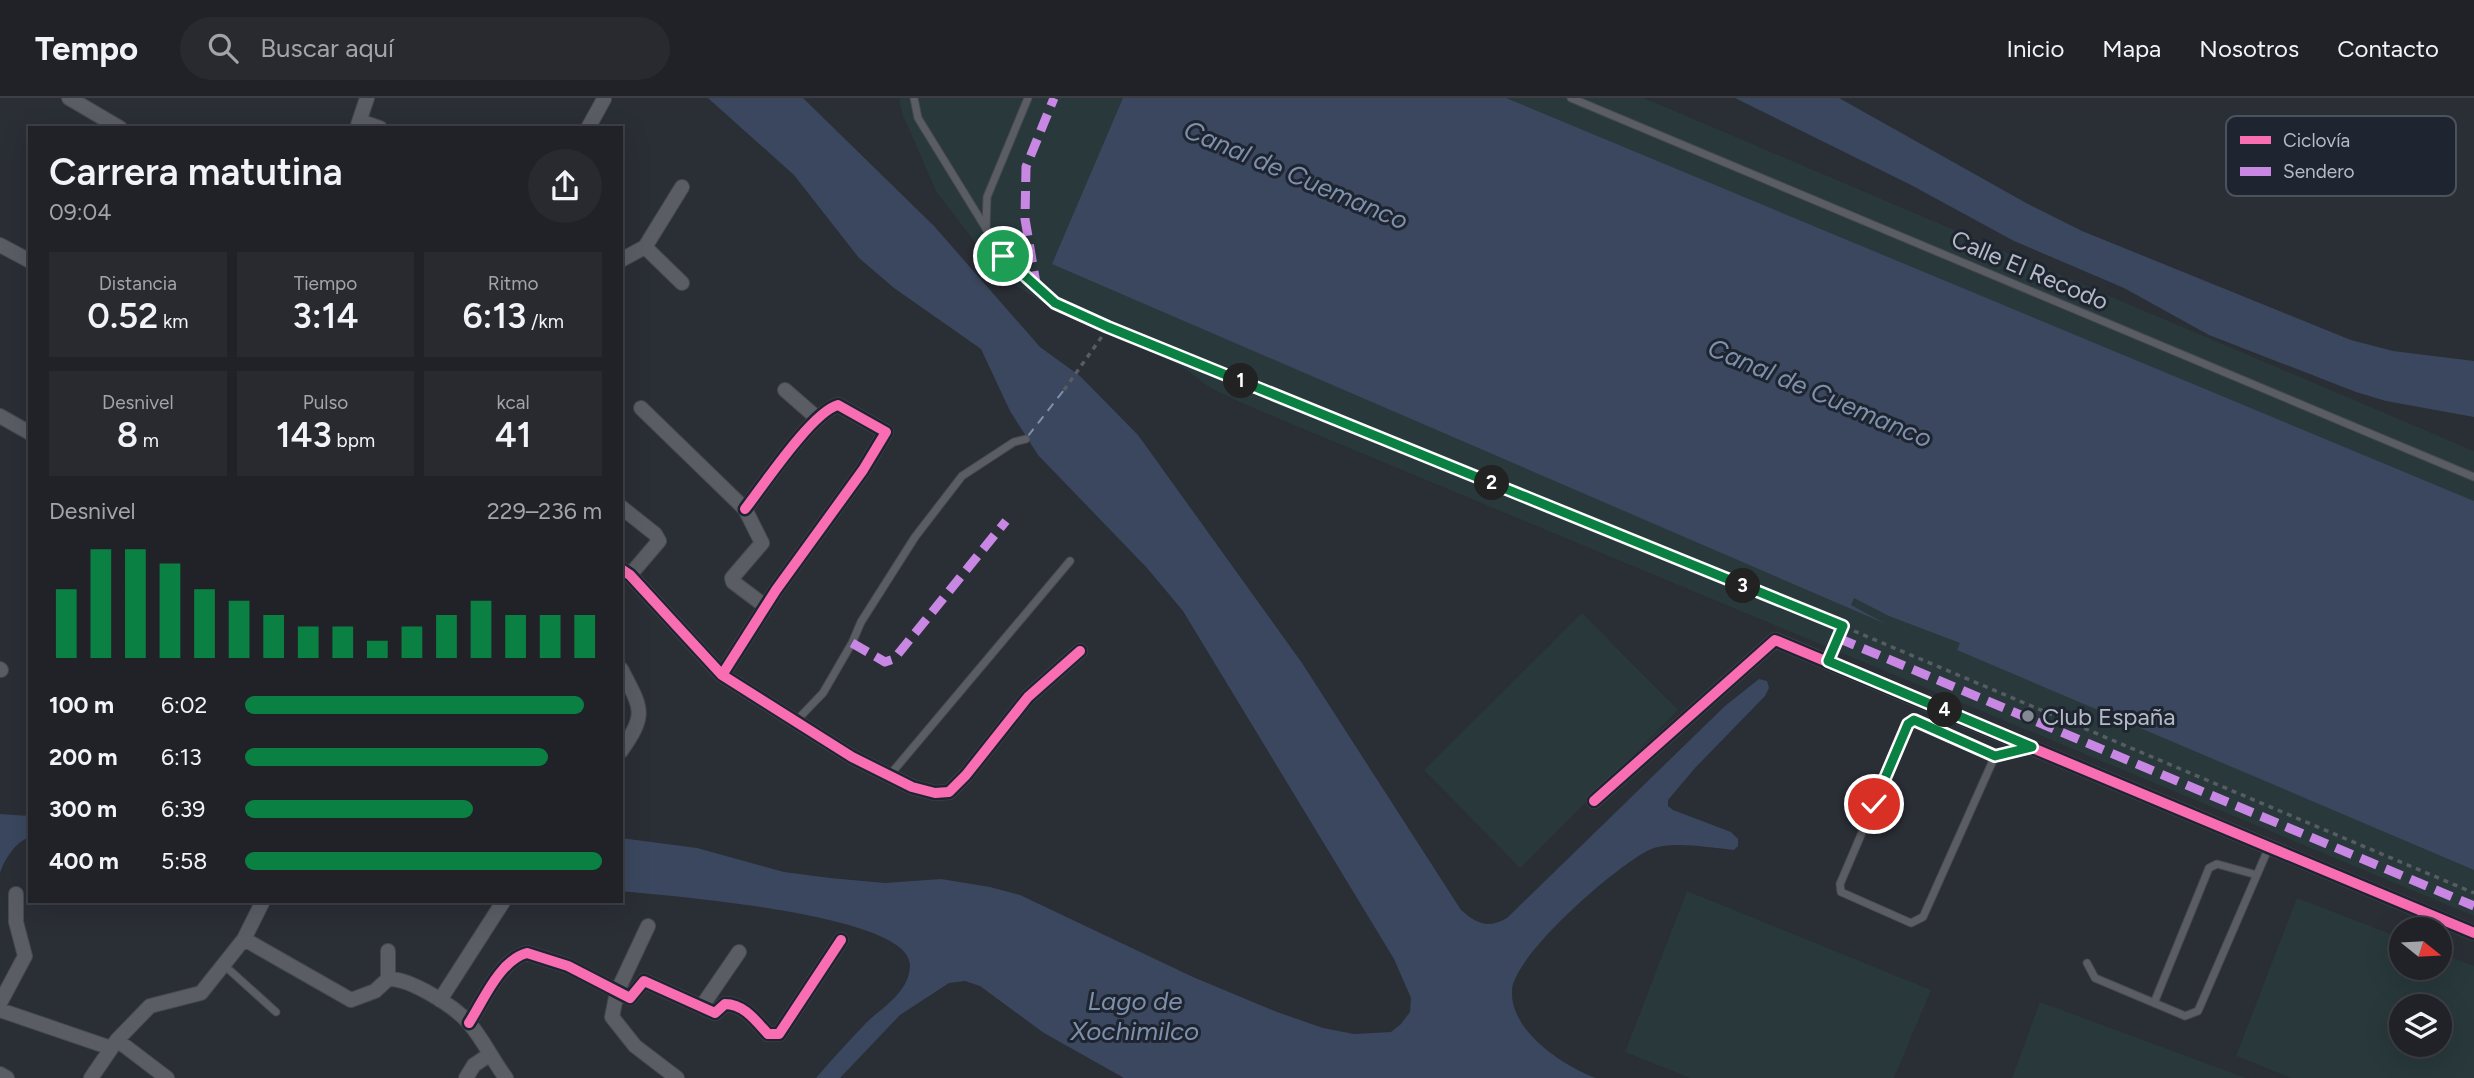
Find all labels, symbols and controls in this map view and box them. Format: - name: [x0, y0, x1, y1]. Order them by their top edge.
- search box: [180, 17, 670, 80]
- text: Tempo: [35, 29, 138, 68]
- icon: search: [204, 29, 242, 67]
- text: Buscar aquí: [260, 32, 394, 64]
- text: Inicio: [2006, 34, 2064, 63]
- text: Mapa: [2102, 34, 2161, 63]
- text: Nosotros: [2199, 34, 2299, 63]
- text: Contacto: [2337, 34, 2439, 63]
- water label: Canal de Cuemanco: [1179, 113, 1413, 237]
- legend: [2226, 116, 2456, 196]
- text: Ciclovía: [2283, 129, 2350, 152]
- text: Carrera matutina: [49, 149, 343, 195]
- button: share: [528, 149, 602, 223]
- text: Sendero: [2283, 160, 2355, 183]
- text: 09:04: [49, 198, 112, 226]
- street label: Calle El Recodo: [1947, 224, 2113, 316]
- pin: [973, 226, 1033, 286]
- icon: arrive: [984, 237, 1022, 275]
- text: Distancia: [99, 272, 177, 295]
- text: Tiempo: [294, 272, 357, 295]
- text: Ritmo: [488, 272, 539, 295]
- text: 0.52: [87, 295, 158, 337]
- text: 3:14: [293, 295, 358, 337]
- text: 6:13: [462, 295, 526, 337]
- text: km: [158, 310, 188, 333]
- text: /km: [526, 310, 564, 333]
- water label: Canal de Cuemanco: [1703, 331, 1937, 455]
- pin: 1: [1224, 364, 1258, 398]
- text: 1: [1236, 369, 1245, 392]
- text: Desnivel: [102, 391, 174, 414]
- text: Pulso: [303, 391, 348, 414]
- text: kcal: [497, 391, 530, 414]
- text: 8: [117, 414, 138, 456]
- text: 143: [276, 414, 332, 456]
- text: 41: [495, 414, 531, 456]
- text: m: [138, 429, 159, 452]
- text: bpm: [332, 429, 375, 452]
- pin: 2: [1474, 466, 1510, 500]
- text: 2: [1486, 471, 1497, 494]
- text: Desnivel: [49, 497, 136, 525]
- text: 229–236 m: [487, 497, 602, 525]
- pin: 3: [1726, 568, 1760, 603]
- text: 3: [1737, 574, 1748, 597]
- text: 100 m: [49, 691, 114, 719]
- text: 6:02: [161, 691, 207, 719]
- pin: 4: [1927, 692, 1962, 728]
- text: 4: [1938, 698, 1951, 721]
- place label: Club España: [2042, 702, 2175, 731]
- marker: Club España: [2020, 708, 2036, 724]
- text: 200 m: [49, 743, 118, 771]
- text: 6:13: [161, 743, 202, 771]
- pin: [1844, 774, 1904, 834]
- icon: check: [1855, 785, 1893, 823]
- text: 300 m: [49, 795, 117, 823]
- text: 6:39: [161, 795, 205, 823]
- text: 400 m: [49, 847, 119, 875]
- text: 5:58: [161, 847, 207, 875]
- north arrow: [2389, 917, 2452, 980]
- map controls: [2389, 917, 2452, 1057]
- water label: Lago de Xochimilco: [1070, 985, 1199, 1047]
- button: layers: [2389, 994, 2452, 1057]

